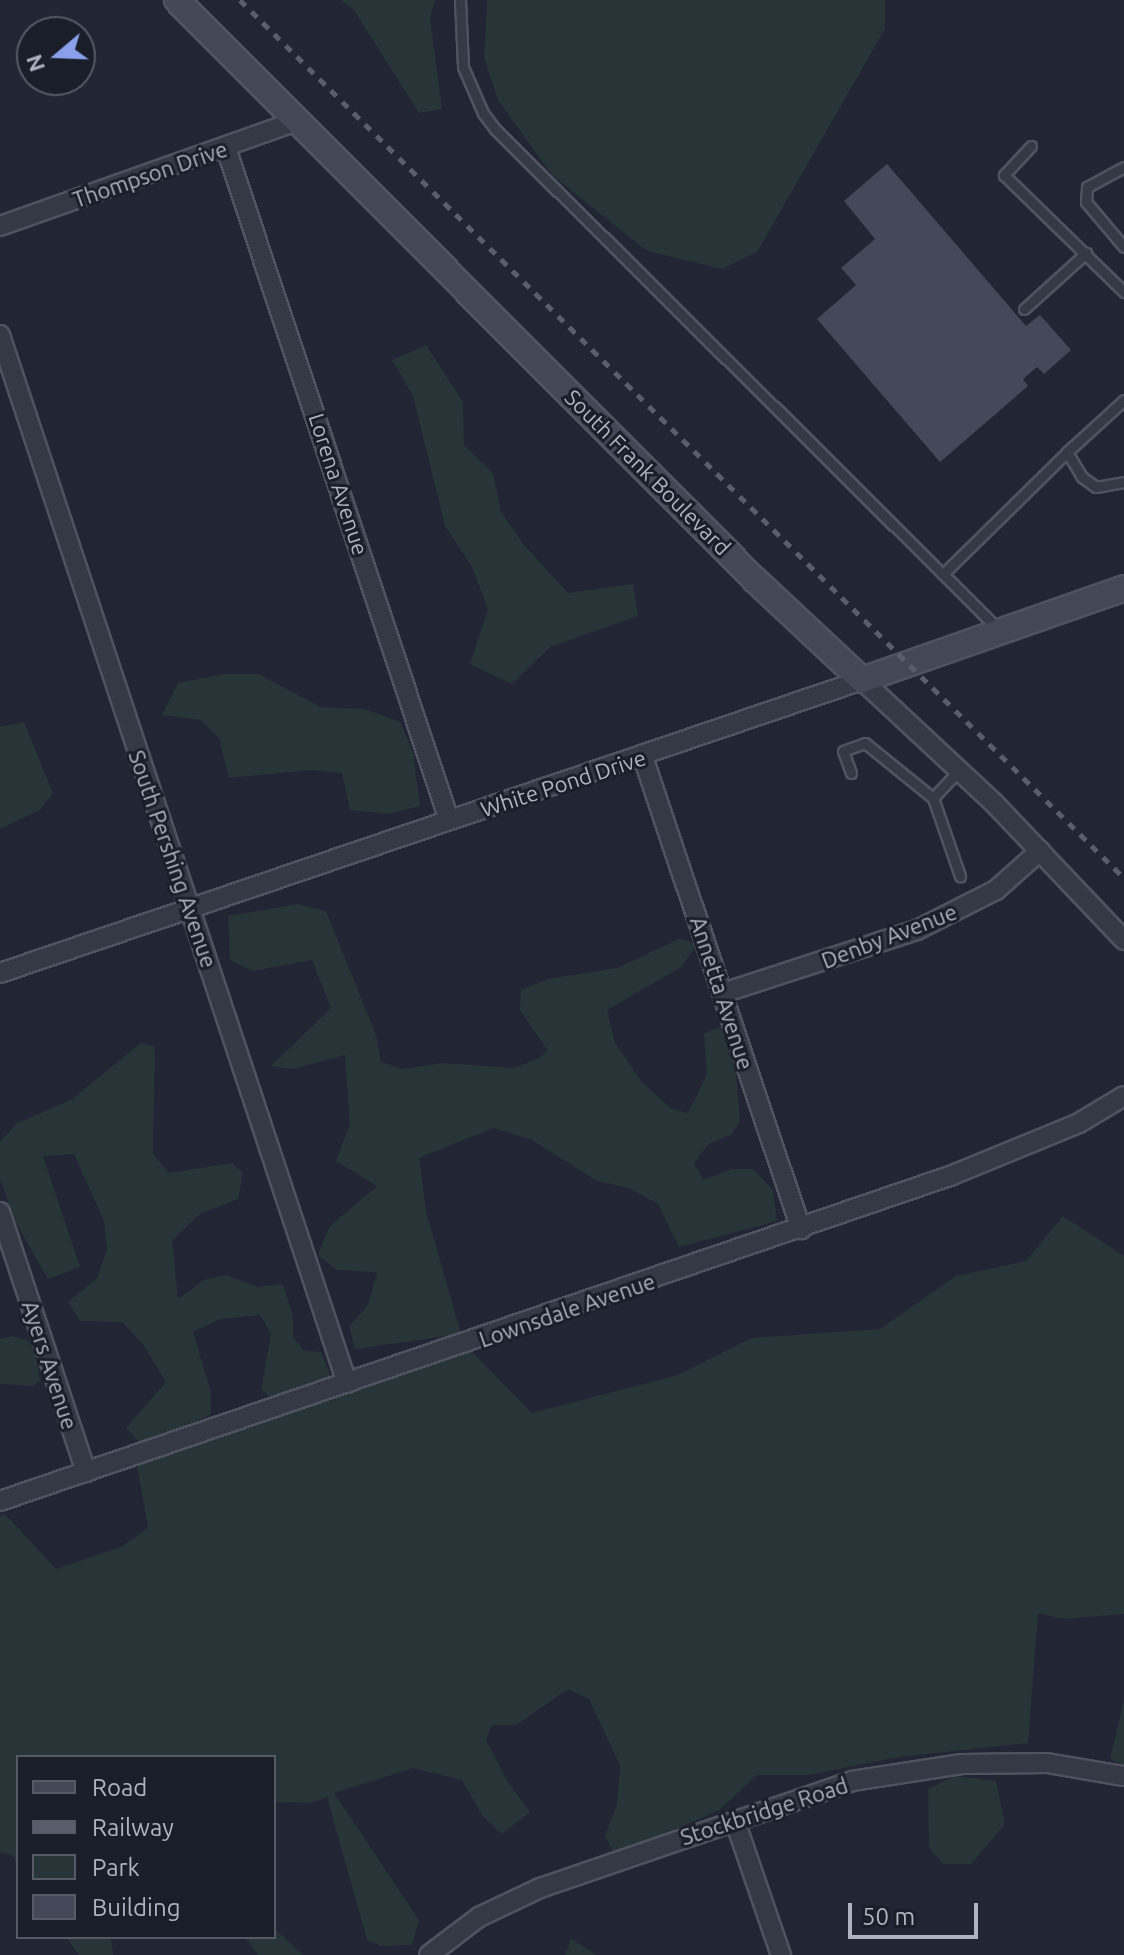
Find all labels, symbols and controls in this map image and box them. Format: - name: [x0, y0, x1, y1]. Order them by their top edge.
- north arrow: [16, 16, 96, 96]
- text: N: [20, 51, 49, 75]
- street label: Thompson Drive: [69, 135, 231, 213]
- street label: South Frank Boulevard: [560, 384, 736, 560]
- street label: Lorena Avenue: [304, 410, 374, 558]
- street label: White Pond Drive: [477, 744, 649, 822]
- street label: South Pershing Avenue: [123, 747, 223, 971]
- street label: Denby Avenue: [818, 898, 960, 974]
- street label: Annetta Avenue: [685, 913, 759, 1073]
- street label: Lownsdale Avenue: [475, 1267, 659, 1353]
- street label: Ayers Avenue: [17, 1297, 83, 1433]
- legend: [16, 1755, 276, 1939]
- street label: Stockbridge Road: [677, 1772, 851, 1850]
- text: Road: [92, 1774, 147, 1801]
- text: Railway: [92, 1814, 174, 1841]
- text: Park: [92, 1854, 140, 1881]
- scale bar: [852, 1887, 982, 1937]
- text: Building: [92, 1894, 180, 1921]
- text: 50 m: [862, 1903, 915, 1930]

